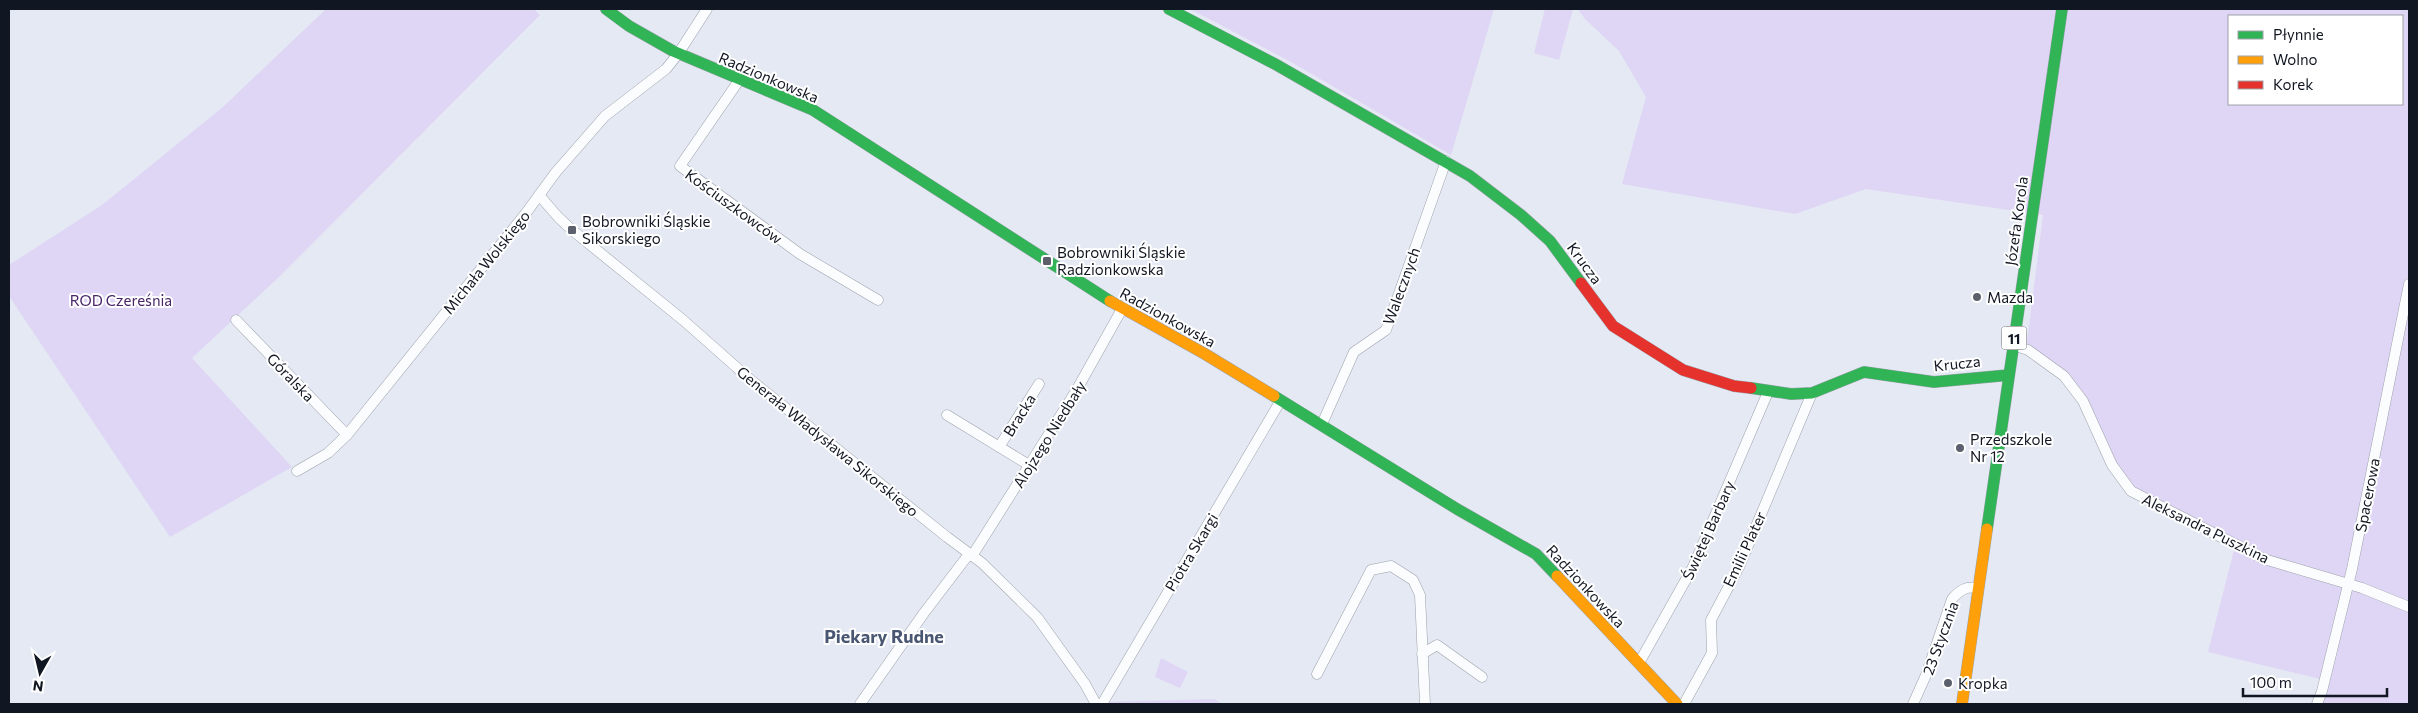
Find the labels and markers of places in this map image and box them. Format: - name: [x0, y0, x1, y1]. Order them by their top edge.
- place label: Bobrowniki Śląskie Sikorskiego: [582, 211, 711, 247]
- marker: Bobrowniki Śląskie Sikorskiego: [566, 224, 578, 236]
- place label: Bobrowniki Śląskie Radzionkowska: [1057, 242, 1186, 278]
- marker: Bobrowniki Śląskie Radzionkowska: [1041, 255, 1053, 267]
- place label: Mazda: [1987, 288, 2033, 306]
- marker: Mazda: [1971, 291, 1983, 303]
- place label: Przedszkole Nr 12: [1970, 430, 2052, 465]
- marker: Przedszkole Nr 12: [1954, 442, 1966, 454]
- place label: Kropka: [1958, 674, 2008, 692]
- marker: Kropka: [1942, 677, 1954, 689]

